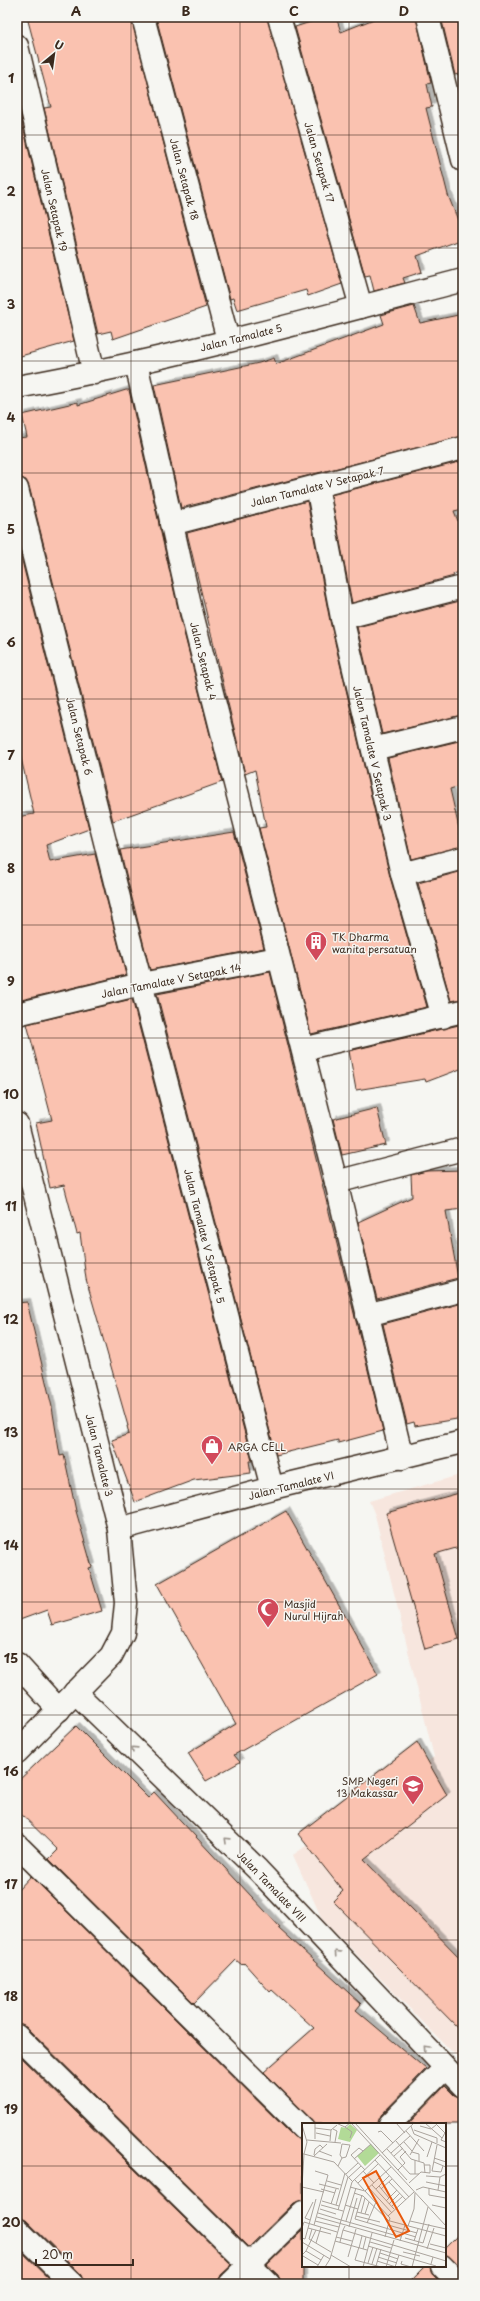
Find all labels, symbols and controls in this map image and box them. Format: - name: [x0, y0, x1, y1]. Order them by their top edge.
- text: A: [71, 1, 81, 20]
- text: B: [182, 1, 191, 20]
- text: C: [289, 1, 299, 20]
- text: D: [399, 1, 409, 20]
- north arrow: [34, 34, 74, 74]
- text: U: [51, 35, 67, 54]
- text: 1: [8, 68, 14, 87]
- street label: Jalan Setapak 17: [301, 120, 339, 205]
- street label: Jalan Setapak 18: [167, 136, 203, 222]
- street label: Jalan Setapak 19: [38, 167, 72, 253]
- text: 2: [6, 181, 16, 200]
- text: 3: [7, 294, 16, 313]
- street label: Jalan Tamalate 5: [198, 320, 284, 354]
- text: 4: [7, 407, 16, 426]
- street label: Jalan Tamalate V Setapak 7: [249, 462, 386, 510]
- text: 5: [7, 519, 15, 538]
- street label: Jalan Setapak 4: [187, 620, 221, 702]
- text: 6: [6, 632, 16, 651]
- street label: Jalan Tamalate V Setapak 3: [350, 684, 396, 822]
- street label: Jalan Setapak 6: [63, 695, 97, 777]
- text: 7: [7, 745, 15, 764]
- text: 8: [7, 858, 15, 877]
- building icon: TK Dharma wanita persatuan: [303, 929, 329, 962]
- place label: TK Dharma wanita persatuan: [332, 929, 417, 956]
- street label: Jalan Tamalate V Setapak 14: [100, 959, 243, 1001]
- text: 9: [7, 971, 15, 990]
- text: 10: [3, 1084, 19, 1103]
- street label: Jalan Tamalate V Setapak 5: [181, 1167, 229, 1305]
- text: 11: [5, 1196, 17, 1215]
- text: 12: [3, 1309, 19, 1328]
- street label: Jalan Tamalate 3: [82, 1412, 118, 1498]
- text: 13: [4, 1422, 19, 1441]
- shop icon: ARGA CELL: [199, 1433, 225, 1466]
- place label: ARGA CELL: [228, 1439, 286, 1454]
- street label: Jalan Tamalate VI: [247, 1467, 335, 1503]
- text: 14: [3, 1535, 19, 1554]
- mosque icon: Masjid Nurul Hijrah: [255, 1596, 281, 1629]
- place label: Masjid Nurul Hijrah: [284, 1596, 343, 1623]
- text: 15: [4, 1648, 18, 1667]
- one-way arrow: [131, 1746, 139, 1754]
- text: 16: [3, 1761, 19, 1780]
- place label: SMP Negeri 13 Makassar: [337, 1773, 398, 1800]
- school or university icon: SMP Negeri 13 Makassar: [400, 1773, 426, 1806]
- one-way arrow: [224, 1837, 232, 1845]
- street label: Jalan Tamalate VIII: [234, 1847, 310, 1925]
- text: 17: [4, 1874, 18, 1893]
- one-way arrow: [334, 1950, 342, 1958]
- text: 18: [4, 1986, 18, 2005]
- one-way arrow: [423, 2045, 431, 2053]
- text: 19: [4, 2099, 18, 2118]
- inset map: [302, 2123, 446, 2267]
- text: 20: [2, 2212, 21, 2231]
- scale bar: [36, 2241, 133, 2267]
- text: 20 m: [42, 2245, 73, 2263]

